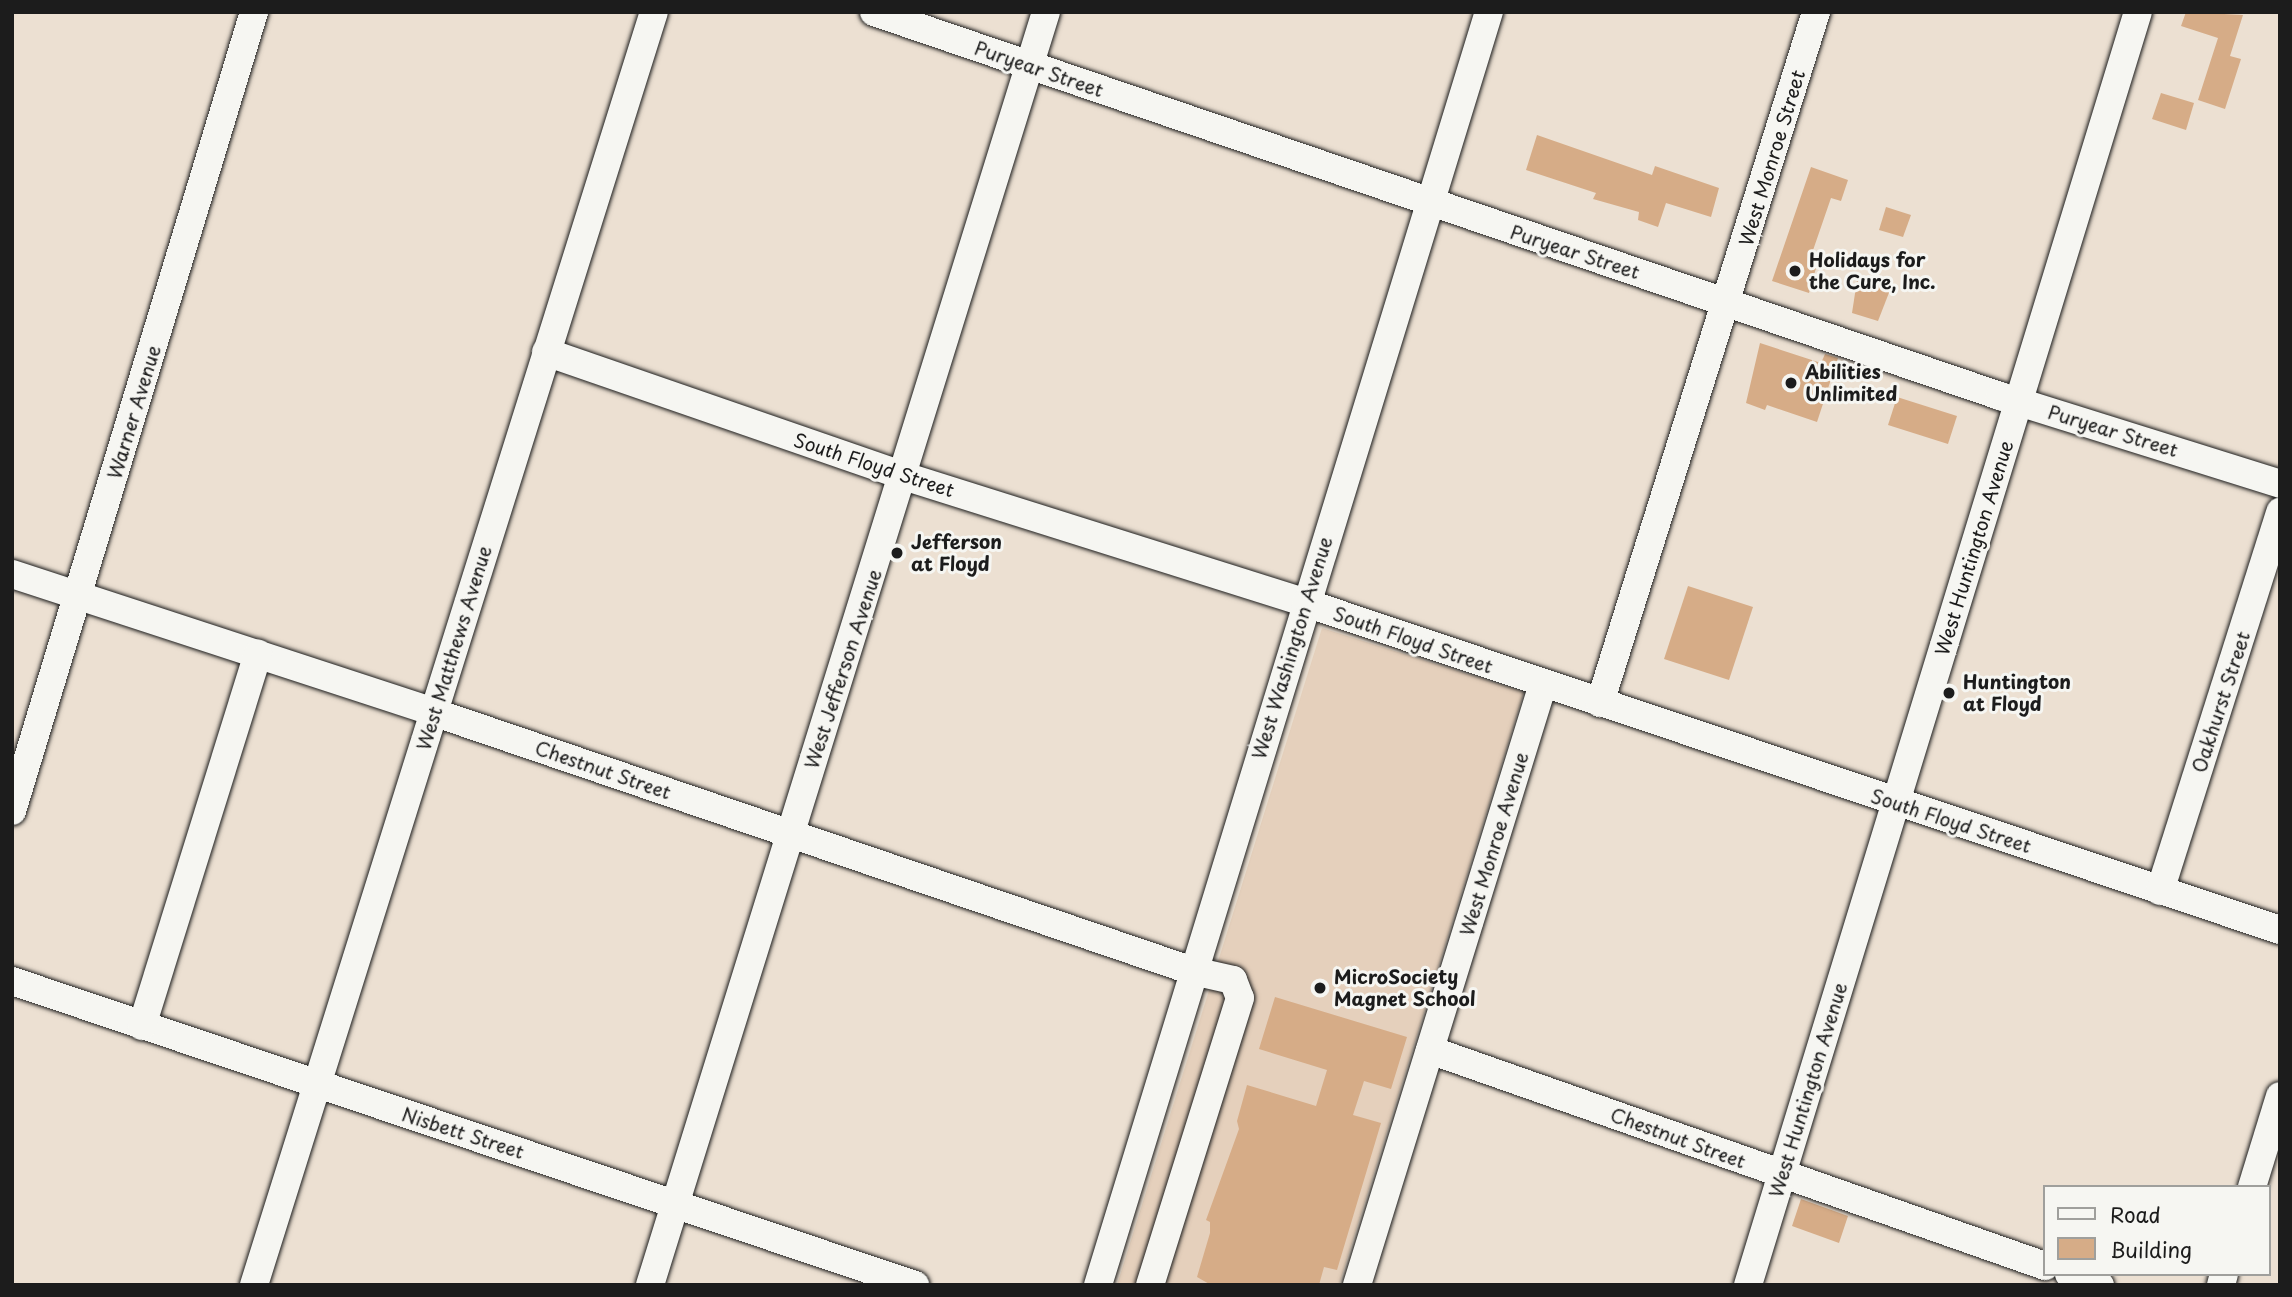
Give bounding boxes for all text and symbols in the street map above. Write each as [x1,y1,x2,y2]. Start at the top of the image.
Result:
street label: Puryear Street [971,36,1107,102]
street label: West Monroe Street [1734,67,1810,249]
street label: Puryear Street [1507,220,1643,284]
place label: Holidays for the Cure, Inc. [1809,249,1937,293]
marker: Holidays for the Cure, Inc. [1787,263,1803,279]
street label: Warner Avenue [103,342,165,482]
place label: Abilities Unlimited [1805,361,1897,405]
marker: Abilities Unlimited [1783,375,1799,391]
street label: Puryear Street [2045,400,2181,462]
street label: South Floyd Street [789,428,959,502]
street label: West Huntington Avenue [1930,437,2018,659]
place label: Jefferson at Floyd [911,531,1002,575]
street label: West Washington Avenue [1248,536,1336,760]
street label: West Matthews Avenue [412,544,496,752]
marker: Jefferson at Floyd [889,545,905,561]
street label: West Jefferson Avenue [800,567,886,771]
street label: South Floyd Street [1329,601,1497,679]
street label: Oakhurst Street [2187,628,2255,776]
place label: Huntington at Floyd [1963,671,2071,715]
marker: Huntington at Floyd [1941,685,1957,701]
street label: Chestnut Street [531,736,675,804]
street label: West Monroe Avenue [1455,749,1533,939]
street label: South Floyd Street [1866,784,2036,858]
place label: MicroSociety Magnet School [1334,966,1476,1010]
street label: West Huntington Avenue [1764,979,1852,1201]
marker: MicroSociety Magnet School [1312,980,1328,996]
street label: Nisbett Street [399,1102,527,1164]
street label: Chestnut Street [1607,1103,1749,1173]
legend [2044,1185,2271,1276]
text: Road [2110,1198,2161,1230]
text: Building [2110,1233,2192,1265]

